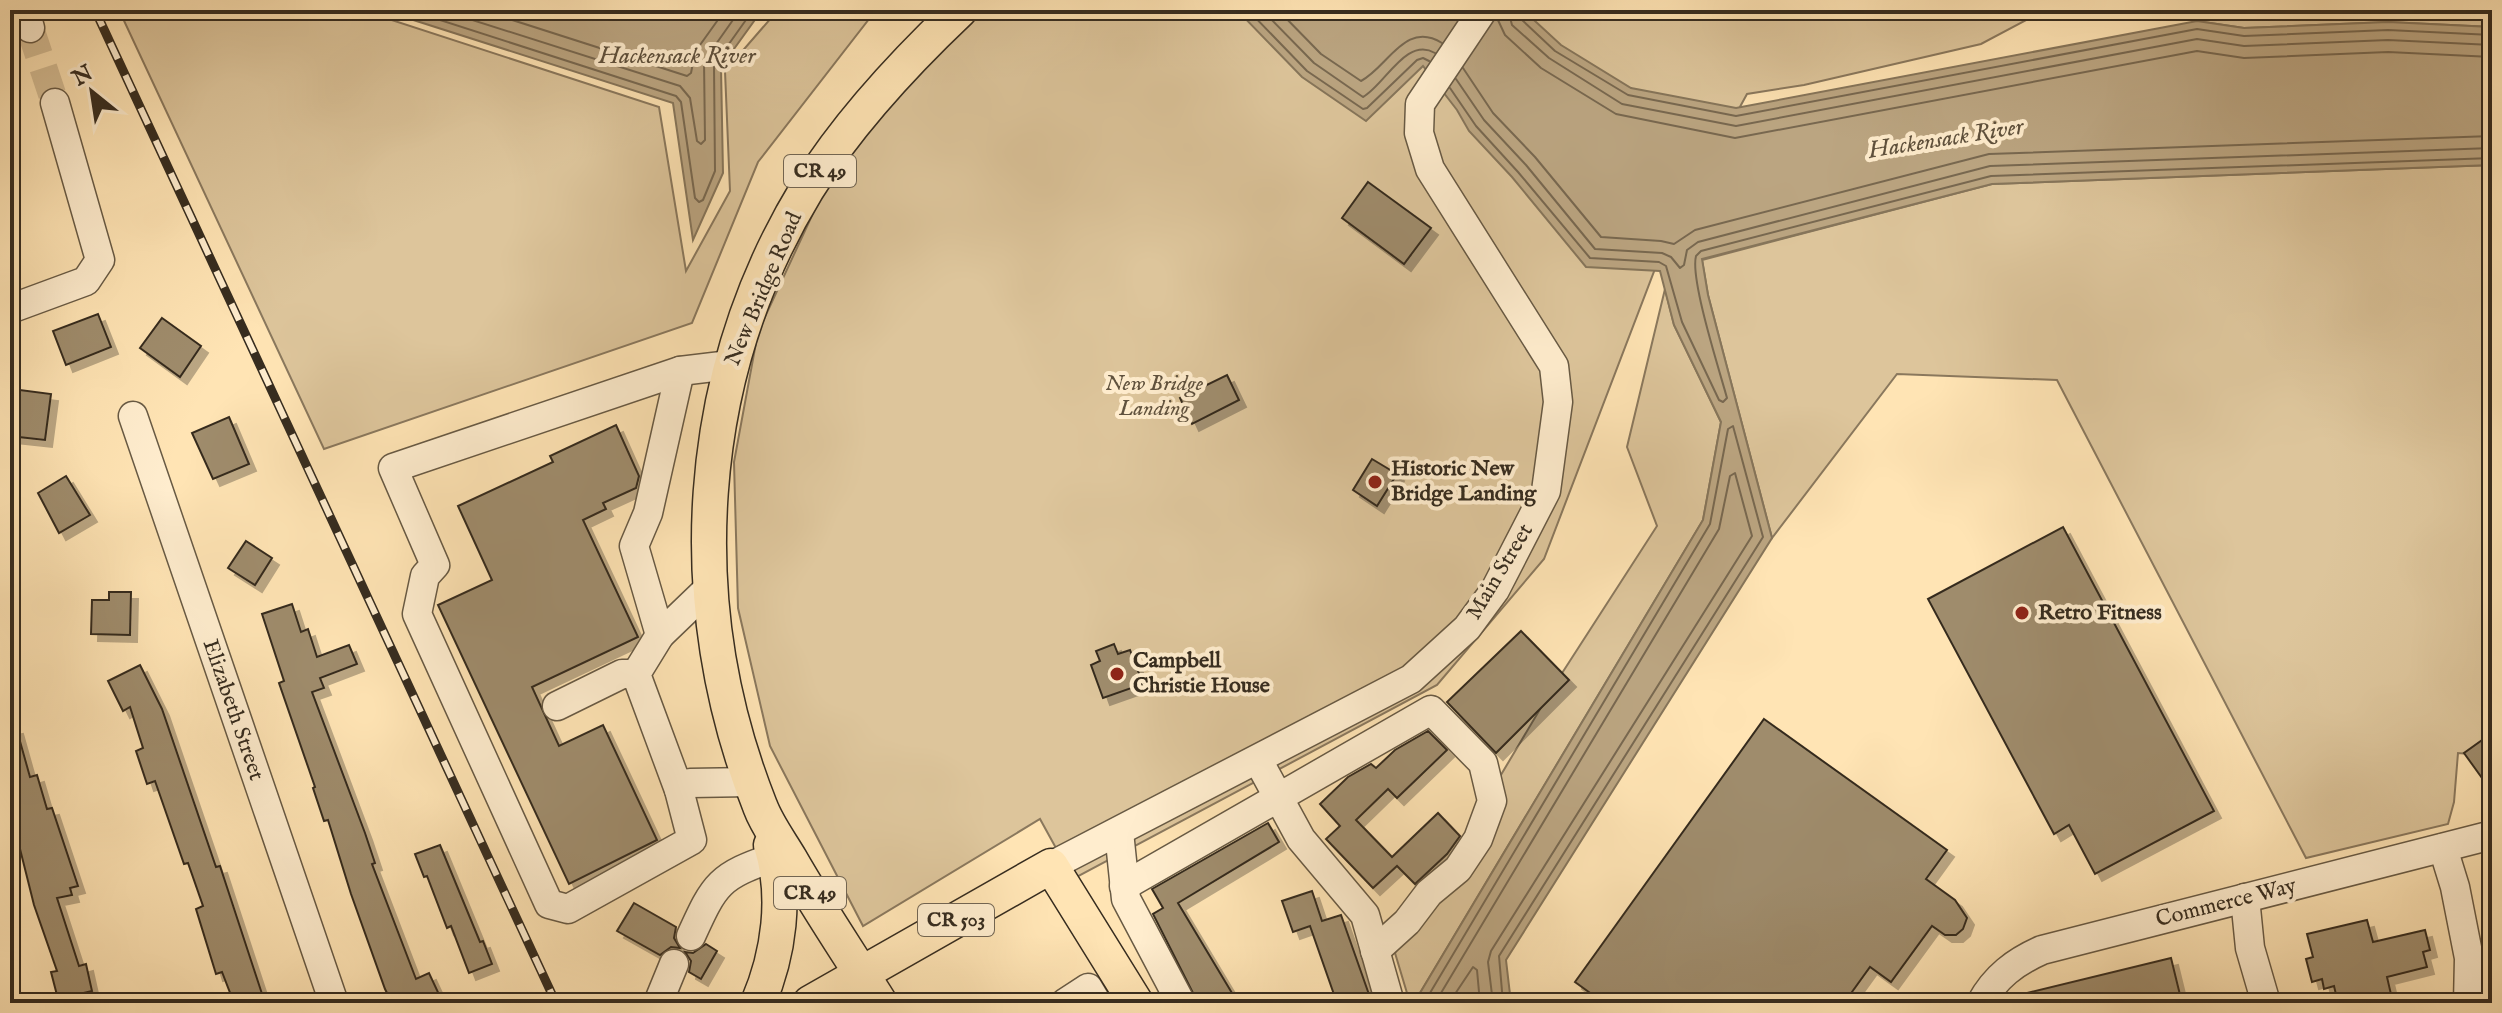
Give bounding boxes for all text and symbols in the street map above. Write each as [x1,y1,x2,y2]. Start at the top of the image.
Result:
water label: Hackensack River [598,41,757,72]
north arrow [52,52,132,132]
text: N [67,60,98,94]
water label: Hackensack River [1865,111,2028,167]
road number: CR 49 [784,155,856,187]
street label: New Bridge Road [719,208,809,370]
park label: New Bridge Landing [1105,370,1204,423]
place label: Historic New Bridge Landing [1391,455,1537,508]
marker: Historic New Bridge Landing [1366,473,1384,491]
street label: Main Street [1460,518,1540,625]
place label: Retro Fitness [2038,599,2162,627]
marker: Retro Fitness [2013,604,2031,622]
street label: Elizabeth Street [196,636,270,785]
place label: Campbell Christie House [1133,647,1270,700]
marker: Campbell Christie House [1108,665,1126,683]
street label: Commerce Way [2153,872,2299,934]
road number: CR 49 [774,877,846,909]
road number: CR 503 [918,904,994,936]

